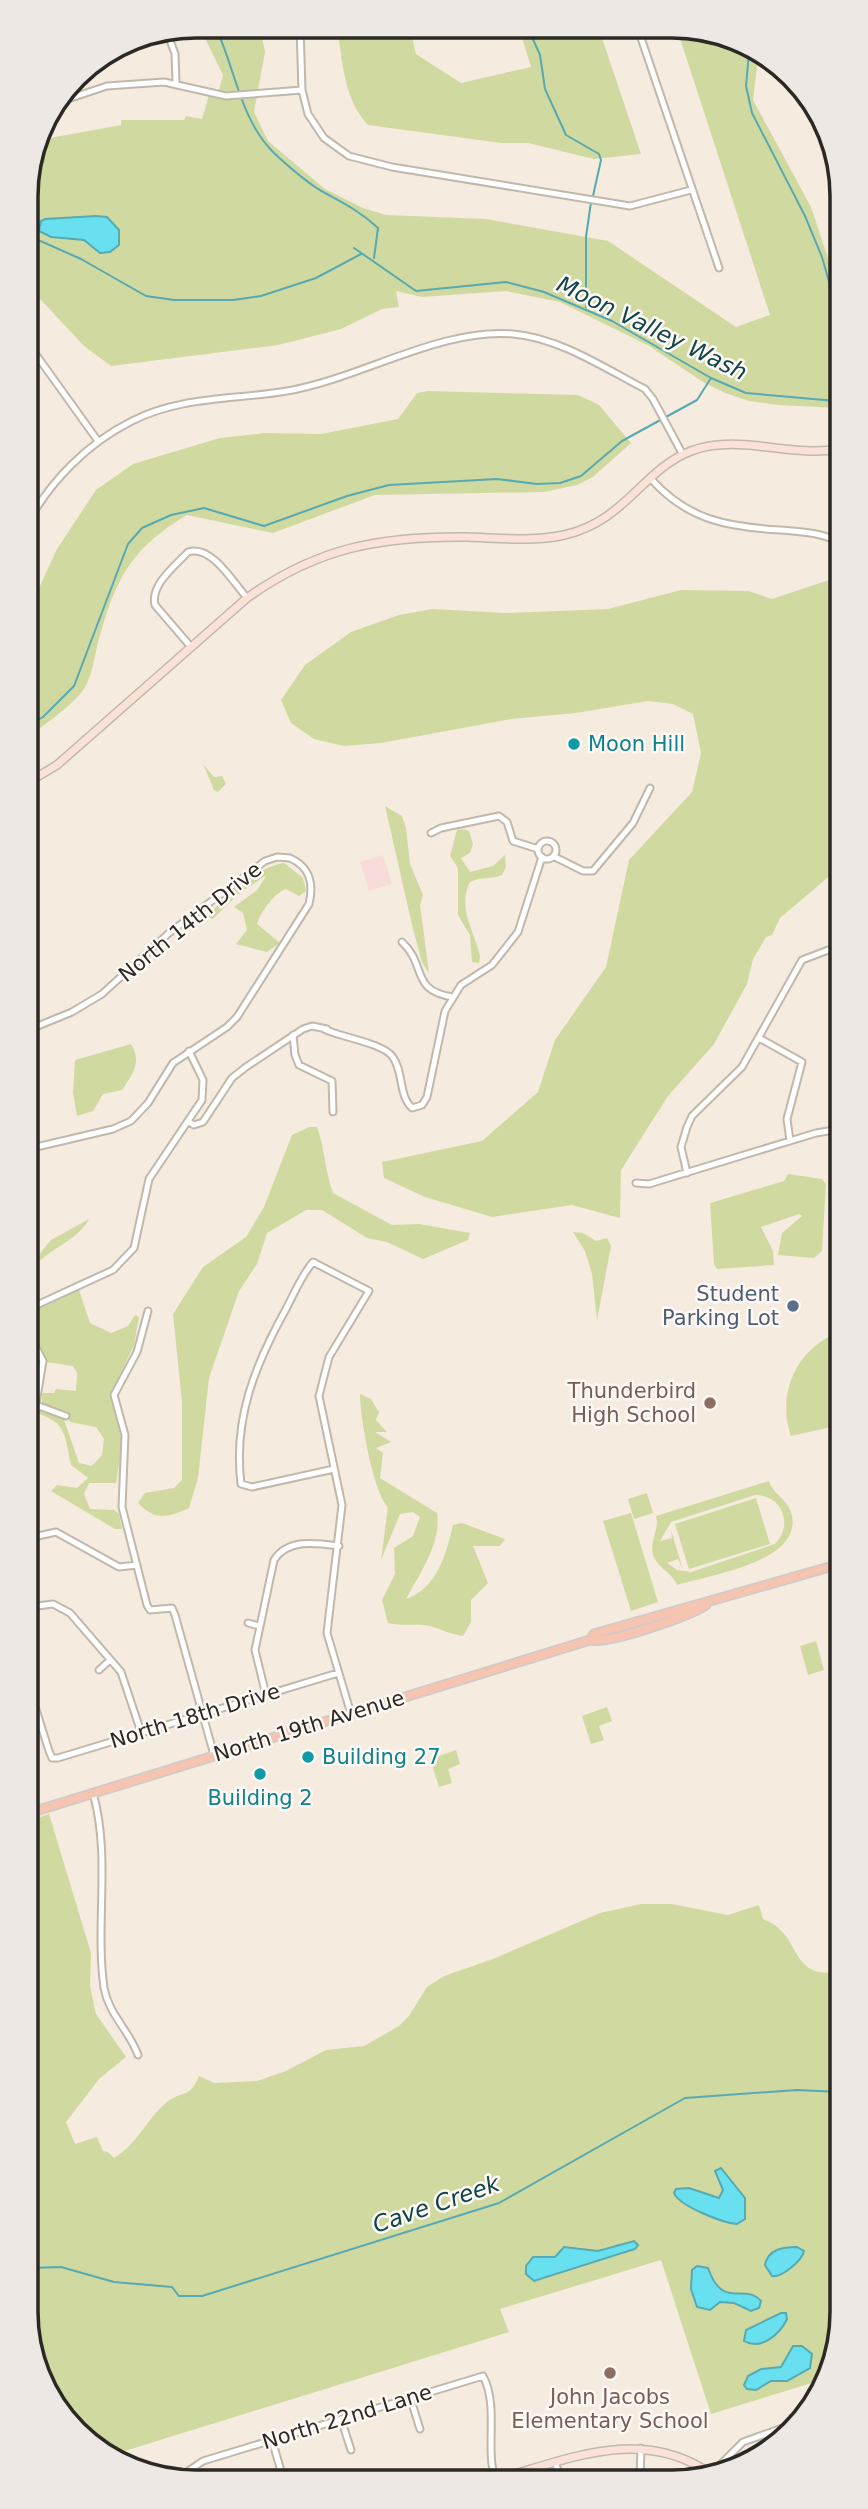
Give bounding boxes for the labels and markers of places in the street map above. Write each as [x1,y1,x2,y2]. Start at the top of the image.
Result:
place label: Moon Hill [588,732,685,756]
marker: Moon Hill [566,736,582,752]
place label: Student Parking Lot [662,1282,779,1330]
marker: Student Parking Lot [785,1298,801,1314]
place label: Thunderbird High School [567,1379,696,1427]
marker: Thunderbird High School [702,1395,718,1411]
place label: Building 27 [322,1745,441,1769]
marker: Building 27 [300,1749,316,1765]
marker: Building 2 [252,1766,268,1782]
place label: Building 2 [207,1786,313,1810]
marker: John Jacobs Elementary School [602,2365,618,2381]
place label: John Jacobs Elementary School [511,2385,709,2433]

